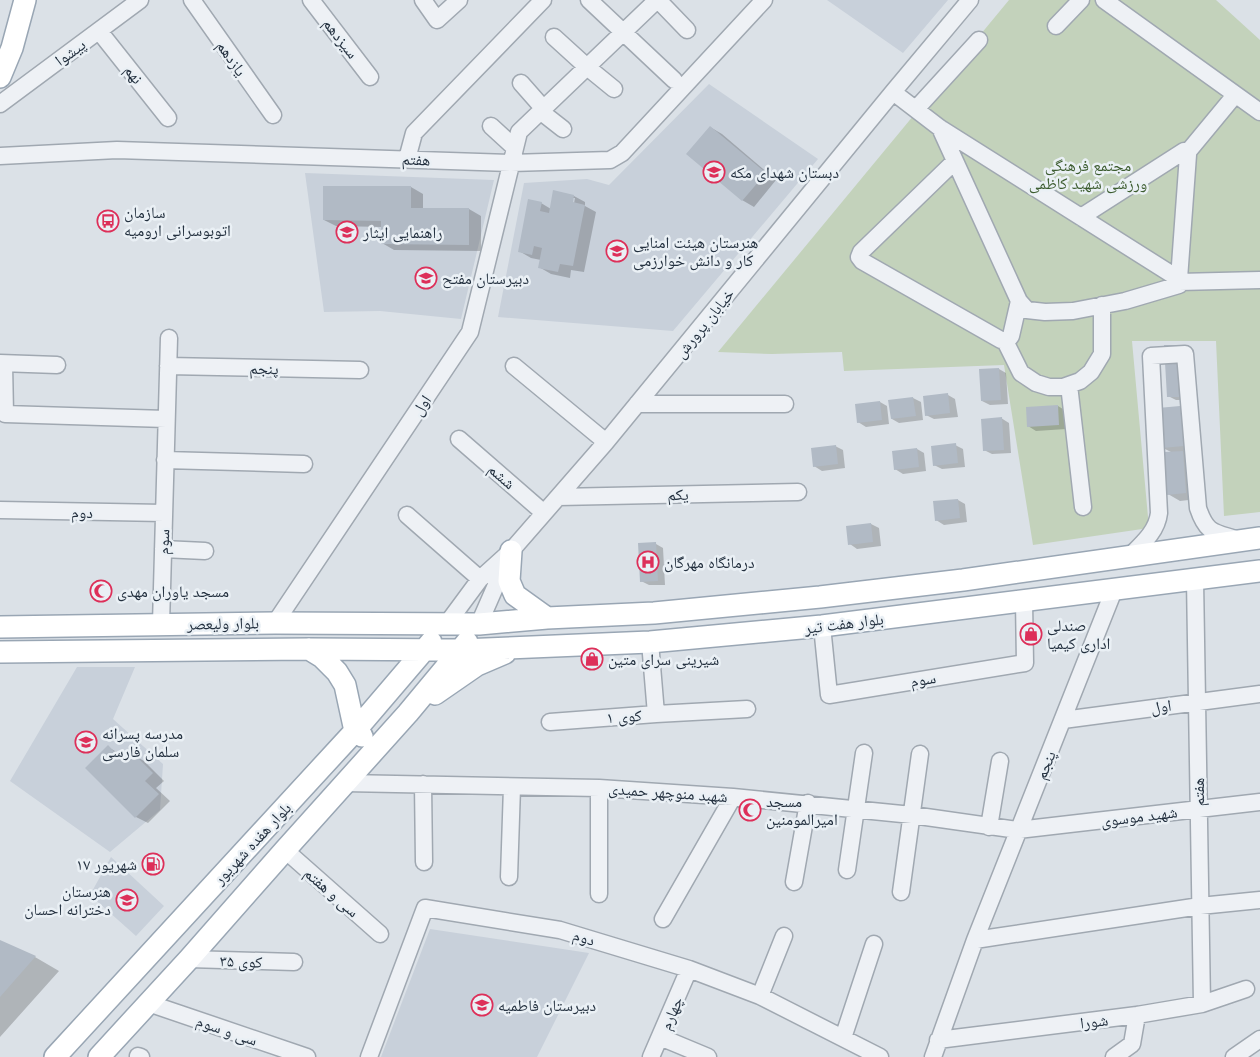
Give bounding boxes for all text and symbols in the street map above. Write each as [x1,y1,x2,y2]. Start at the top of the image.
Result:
street label: سیزدهم [318,14,363,63]
street label: پیشوا [51,34,90,70]
street label: یازدهم [212,36,251,80]
street label: نهم [119,60,148,88]
street label: هفتم [401,149,431,170]
park label: مجتمع فرهنگی ورزشی شهید کاظمی [1029,155,1147,194]
school or university icon: دبستان شهدای مکه [702,160,726,184]
place label: دبستان شهدای مکه [730,162,839,183]
place label: سازمان اتوبوسرانی ارومیه [124,202,231,241]
bus stop icon: سازمان اتوبوسرانی ارومیه [96,209,120,233]
school or university icon: راهنمایی ایثار [335,220,359,244]
place label: راهنمایی ایثار [362,222,442,243]
place label: هنرستان هیئت امنایی کار و دانش خوارزمی [633,232,758,271]
school or university icon: هنرستان هیئت امنایی کار و دانش خوارزمی [605,239,629,263]
school or university icon: دبیرستان مفتح [414,266,438,290]
place label: دبیرستان مفتح [442,268,529,289]
street label: خیابان پرورش [670,284,739,363]
street label: پنجم [249,358,279,379]
street label: اول [407,391,436,420]
street label: ششم [484,459,520,494]
street label: یکم [667,484,689,505]
street label: دوم [71,502,93,523]
street label: سوم [153,529,174,555]
hospital icon: درمانگاه مهرگان [636,550,660,574]
place label: درمانگاه مهرگان [664,552,755,573]
mosque icon: مسجد یاوران مهدی [89,579,113,603]
place label: مسجد یاوران مهدی [117,581,229,602]
street label: بلوار هفت تیر [802,608,885,638]
street label: بلوار ولیعصر [186,612,259,634]
place label: صندلی اداری کیمیا [1047,615,1110,654]
shop icon: صندلی اداری کیمیا [1019,622,1043,646]
shop icon: شیرینی سرای متین [580,647,604,671]
place label: شیرینی سرای متین [608,649,719,670]
street label: سوم [909,667,937,692]
street label: اول [1149,695,1173,718]
street label: کوی ۱ [606,705,643,728]
place label: مدرسه پسرانه سلمان فارسی [102,723,183,762]
school or university icon: مدرسه پسرانه سلمان فارسی [74,730,98,754]
street label: پنجم [1030,747,1061,783]
street label: شهبد منوچهر حمیدی [608,778,728,807]
street label: هفتم [1188,778,1209,806]
place label: مسجد امیرالمومنین [766,791,838,830]
street label: بلوار هفده شهریور [208,798,295,889]
mosque icon: مسجد امیرالمومنین [738,798,762,822]
street label: شهید موسوی [1100,801,1179,832]
fuel station icon: ۱۷ شهریور [141,852,165,876]
place label: ۱۷ شهریور [76,854,137,874]
street label: سی و هفتم [300,863,364,922]
place label: هنرستان دخترانه احسان [24,881,111,920]
school or university icon: هنرستان دخترانه احسان [115,888,139,912]
street label: دوم [570,924,597,951]
street label: کوی ۳۵ [219,950,263,973]
school or university icon: دبیرستان فاطمیه [470,993,494,1017]
street label: چهارم [655,993,688,1033]
place label: دبیرستان فاطمیه [498,995,596,1016]
street label: شورا [1079,1009,1109,1033]
street label: سی و سوم [193,1010,260,1051]

